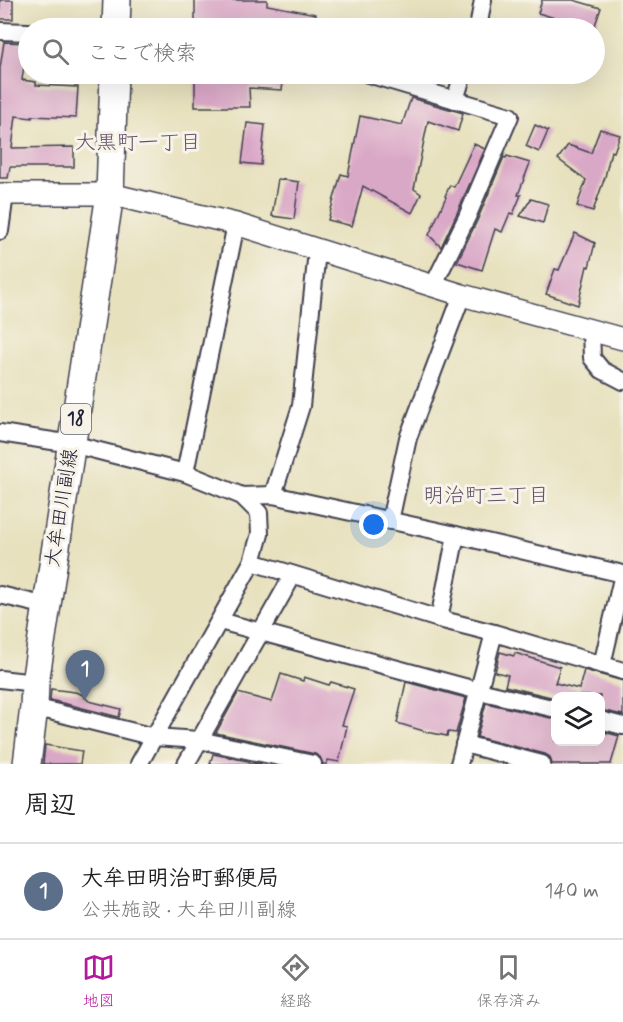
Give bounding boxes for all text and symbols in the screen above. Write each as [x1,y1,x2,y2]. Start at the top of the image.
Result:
search box [18,18,605,84]
icon: search [39,35,72,68]
text: ここで検索 [87,40,197,68]
district label: 大黒町一丁目 [75,129,201,157]
road number: 18 [61,404,91,434]
street label: 大牟田川副線 [39,447,85,569]
district label: 明治町三丁目 [423,482,549,510]
your location [359,510,388,539]
pin: 1 [66,650,104,700]
map controls [551,692,605,746]
button: layers [551,692,605,746]
text: 周辺 [24,789,76,823]
text: 大牟田明治町郵便局 [81,865,279,893]
text: 1 [39,878,48,905]
text: 140 m [545,878,599,905]
text: 公共施設 · 大牟田川副線 [81,897,296,924]
tab: 地図 [82,951,115,1012]
tab: 経路 [279,951,312,1012]
tab: 保存済み [477,951,541,1012]

